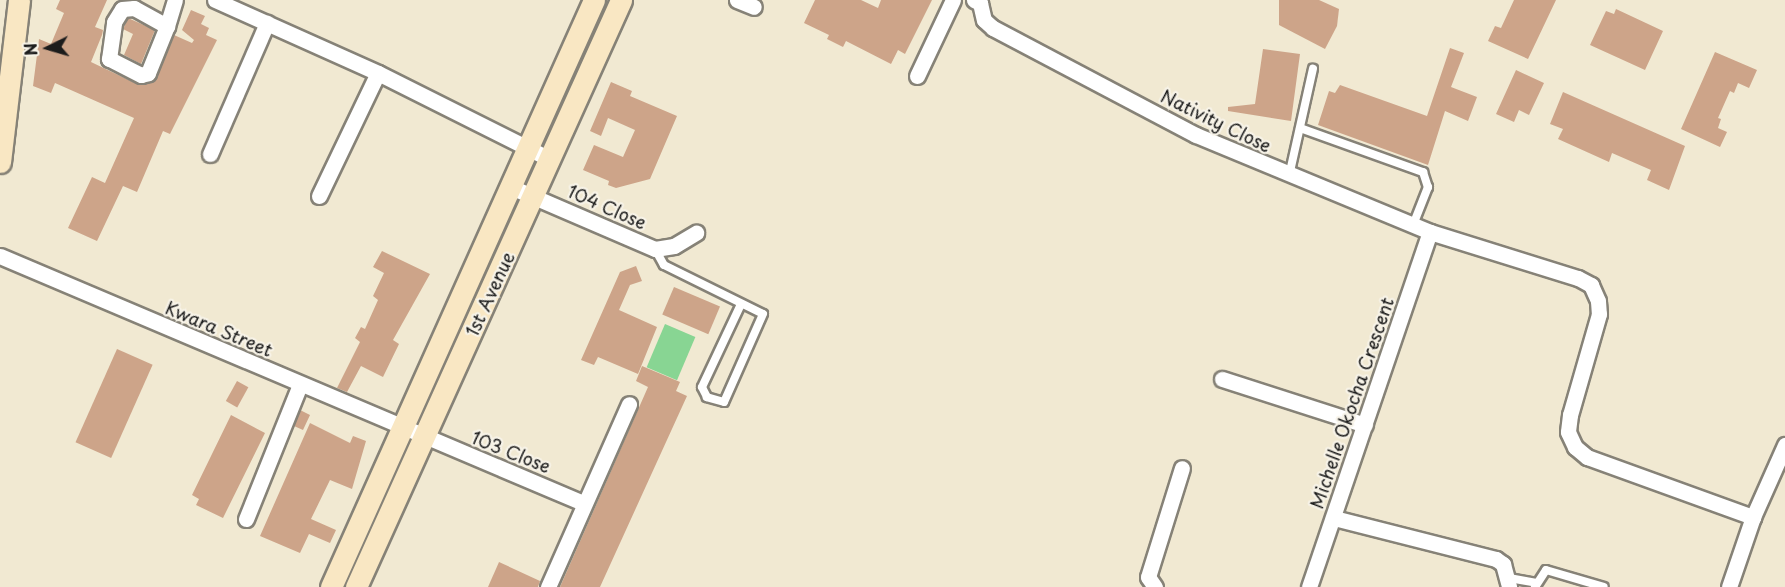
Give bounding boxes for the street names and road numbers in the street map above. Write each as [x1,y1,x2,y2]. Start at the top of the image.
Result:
street label: Nativity Close [1157,85,1275,157]
street label: 104 Close [564,180,650,234]
street label: 1st Avenue [461,248,519,340]
street label: Michelle Okocha Crescent [1305,294,1399,512]
street label: Kwara Street [162,297,276,361]
street label: 103 Close [467,426,555,478]

